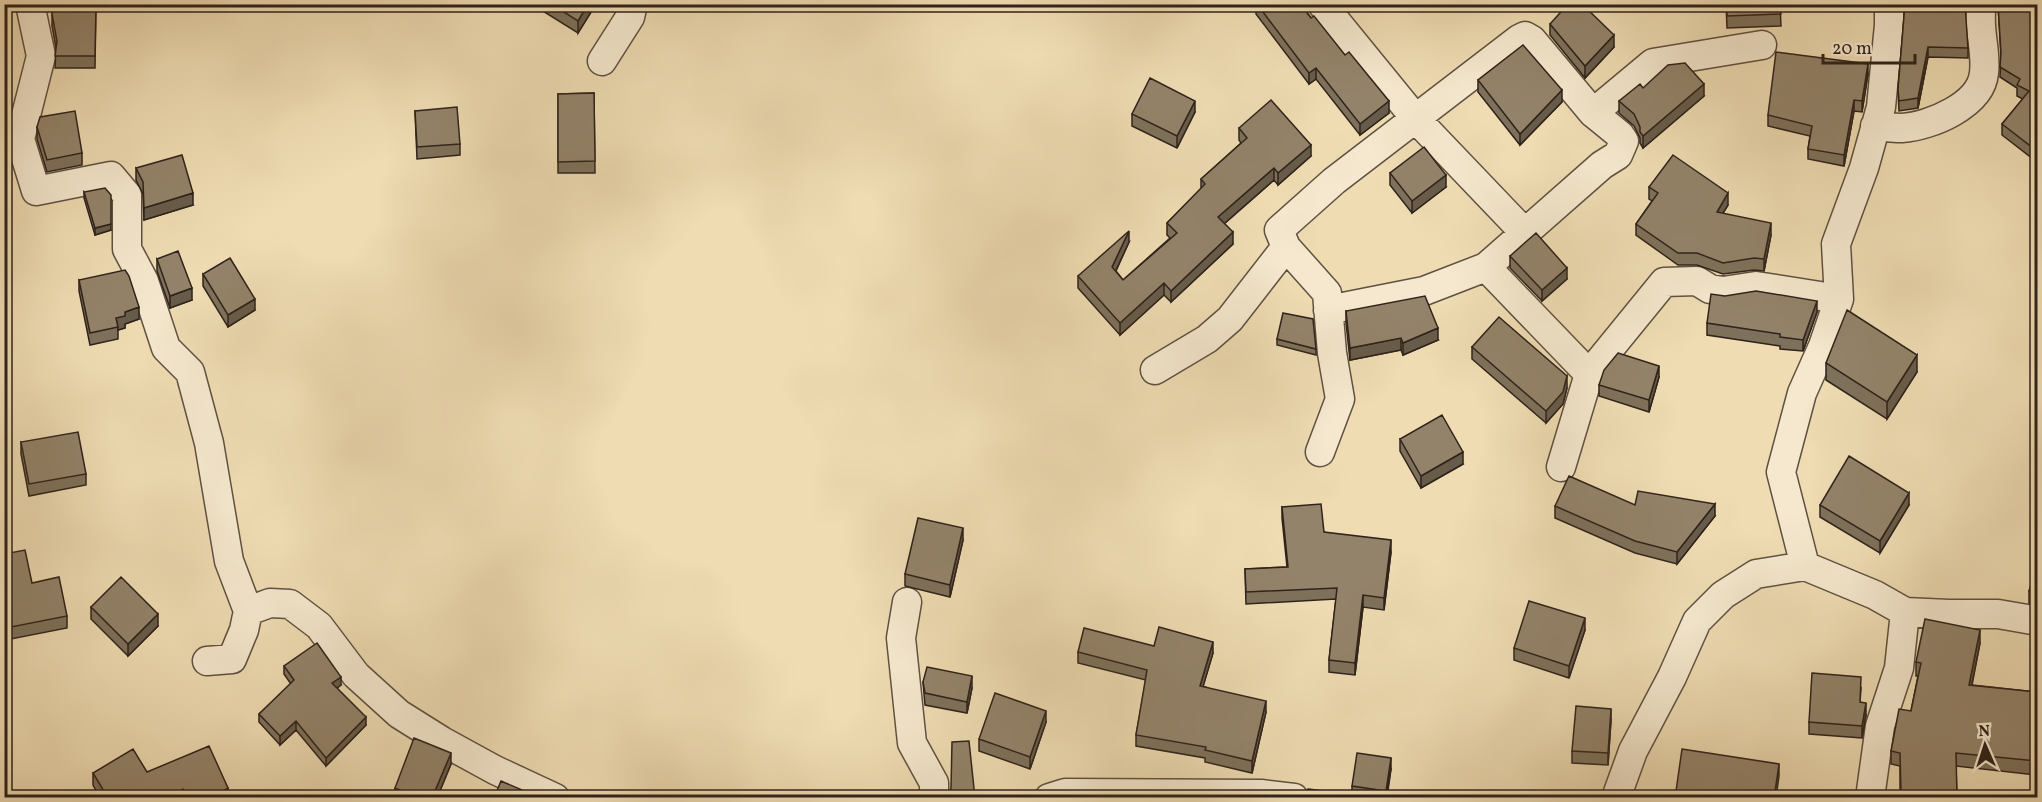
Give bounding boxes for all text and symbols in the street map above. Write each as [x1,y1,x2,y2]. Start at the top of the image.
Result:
scale bar [1823,27,1914,65]
text: 20 m [1832,37,1872,62]
north arrow [1955,715,2015,775]
text: N [1978,721,1991,743]

